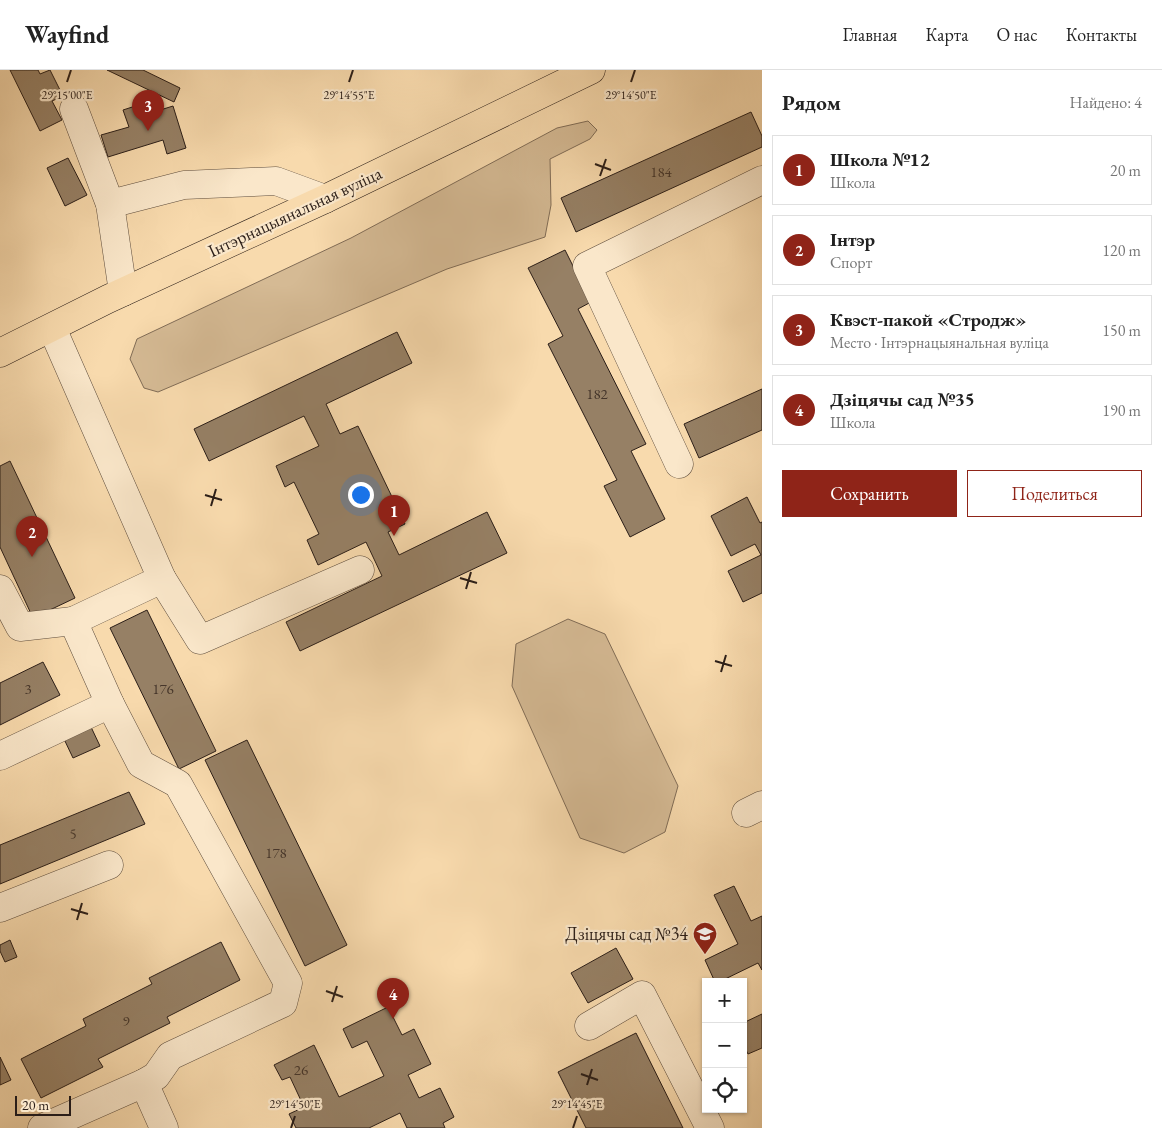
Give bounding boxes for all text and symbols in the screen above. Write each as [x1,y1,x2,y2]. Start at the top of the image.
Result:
text: Wayfind [25,19,109,50]
text: Главная [843,23,897,46]
text: Карта [925,23,968,46]
text: О нас [996,23,1038,46]
text: Контакты [1066,23,1137,46]
text: 29°15'00"E [41,87,93,103]
text: 29°14'55"E [323,87,375,103]
text: 29°14'50"E [605,87,657,103]
text: Рядом [782,89,841,116]
pin: 3 [132,90,164,131]
text: Найдено: 4 [1070,92,1142,113]
text: Школа №12 [830,147,930,172]
text: 1 [795,160,803,181]
text: 20 m [1110,160,1141,181]
street label: Інтэрнацыянальная вуліца [204,161,386,262]
house number: 184 [650,162,673,181]
text: Школа [830,172,875,193]
text: Інтэр [830,227,875,252]
text: 2 [795,240,803,261]
text: 120 m [1102,240,1141,261]
text: Спорт [830,252,872,273]
text: Квэст-пакой «Стродж» [830,307,1026,332]
text: 3 [795,320,803,341]
text: 150 m [1102,320,1141,341]
text: Место · Інтэрнацыянальная вуліца [830,332,1049,353]
house number: 182 [586,384,609,403]
text: Дзіцячы сад №35 [830,387,975,412]
text: 4 [795,400,803,421]
text: 190 m [1102,400,1141,421]
text: Школа [830,412,875,433]
button: Сохранить [782,470,957,517]
button: Поделиться [967,470,1142,517]
your location [348,482,374,508]
pin: 1 [378,495,410,536]
pin: 2 [16,516,48,557]
house number: 3 [24,679,32,698]
house number: 176 [152,679,174,698]
house number: 5 [69,824,77,843]
house number: 178 [265,843,287,862]
school or university icon: Дзіцячы сад №34 [692,921,718,955]
place label: Дзіцячы сад №34 [565,922,688,945]
pin: 4 [377,978,409,1019]
map controls [702,978,747,1113]
button: + [702,978,747,1023]
house number: 9 [122,1011,130,1030]
button: − [702,1023,747,1068]
house number: 26 [294,1060,308,1079]
button: locate [702,1068,747,1113]
scale bar [15,1093,71,1116]
text: 20 m [22,1096,49,1114]
text: 29°14'50"E [269,1096,321,1112]
text: 29°14'45"E [551,1096,603,1112]

